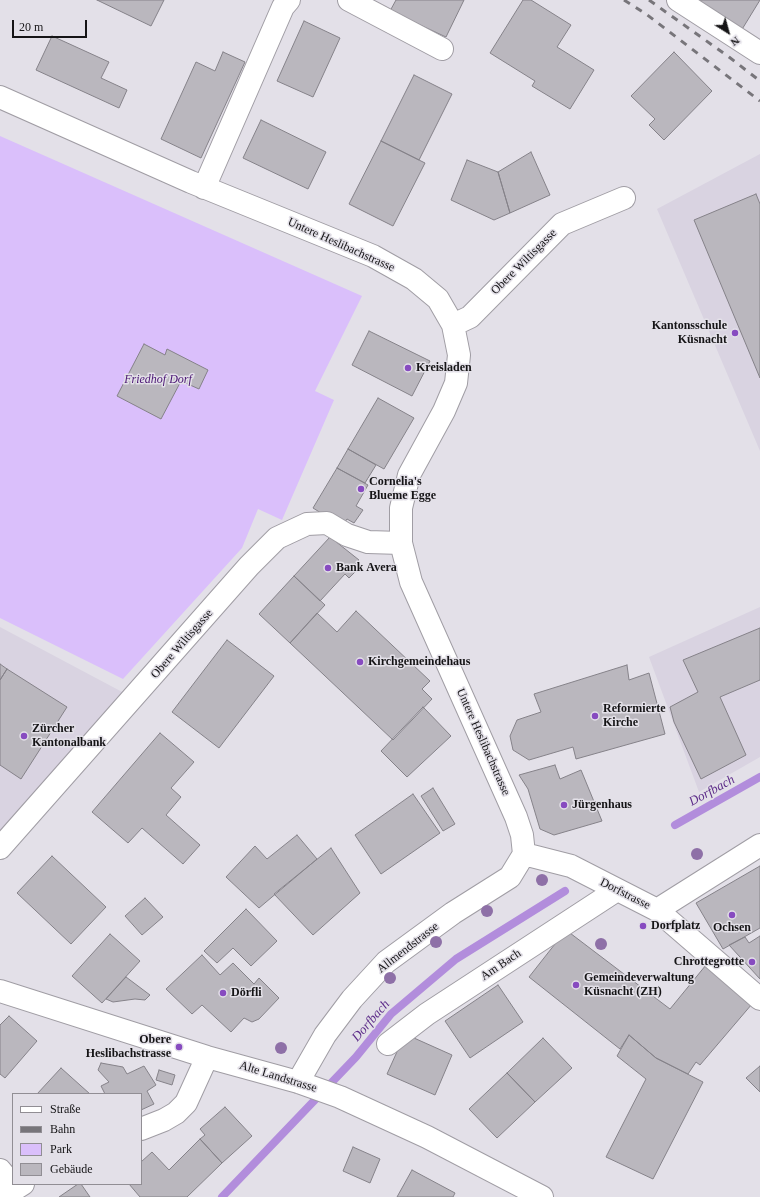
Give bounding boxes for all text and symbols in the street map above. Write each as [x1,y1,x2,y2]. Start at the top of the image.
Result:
scale bar [14,12,89,38]
north arrow [708,12,748,52]
text: 20 m [19,20,43,34]
text: N [728,34,742,49]
street label: Untere Heslibachstrasse [285,215,397,275]
street label: Obere Wiltisgasse [488,226,560,298]
place label: Kantonsschule Küsnacht [652,319,727,347]
marker: Kantonsschule Küsnacht [730,328,740,338]
place label: Kreisladen [416,361,472,375]
marker: Kreisladen [403,363,413,373]
park label: Friedhof Dorf [124,373,192,387]
place label: Cornelia's Blueme Egge [369,475,436,503]
marker: Cornelia's Blueme Egge [356,484,366,494]
place label: Bank Avera [336,561,397,575]
marker: Bank Avera [323,563,333,573]
street label: Obere Wiltisgasse [148,606,216,682]
place label: Kirchgemeindehaus [368,655,470,669]
marker: Kirchgemeindehaus [355,657,365,667]
street label: Untere Heslibachstrasse [453,686,513,798]
place label: Reformierte Kirche [603,702,666,730]
marker: Reformierte Kirche [590,711,600,721]
place label: Zürcher Kantonalbank [32,722,106,750]
marker: Zürcher Kantonalbank [19,731,29,741]
water label: Dorfbach [686,772,738,810]
place label: Jürgenhaus [572,798,632,812]
marker: Jürgenhaus [559,800,569,810]
street label: Dorfstrasse [597,875,653,913]
marker: Ochsen [727,910,737,920]
place label: Dorfplatz [651,919,700,933]
street label: Allmendstrasse [374,920,442,976]
marker: Dorfplatz [638,921,648,931]
place label: Ochsen [713,921,751,935]
street label: Am Bach [478,946,524,984]
place label: Chrottegrotte [674,955,744,969]
marker: Chrottegrotte [747,957,757,967]
place label: Gemeindeverwaltung Küsnacht (ZH) [584,971,694,999]
marker: Gemeindeverwaltung Küsnacht (ZH) [571,980,581,990]
place label: Dörfli [231,986,262,1000]
marker: Dörfli [218,988,228,998]
water label: Dorfbach [349,997,393,1045]
place label: Obere Heslibachstrasse [86,1033,171,1061]
marker: Obere Heslibachstrasse [174,1042,184,1052]
street label: Alte Landstrasse [237,1058,319,1096]
legend [12,1093,142,1185]
text: Straße [50,1102,81,1116]
text: Bahn [50,1122,75,1136]
text: Park [50,1142,72,1156]
text: Gebäude [50,1162,93,1176]

